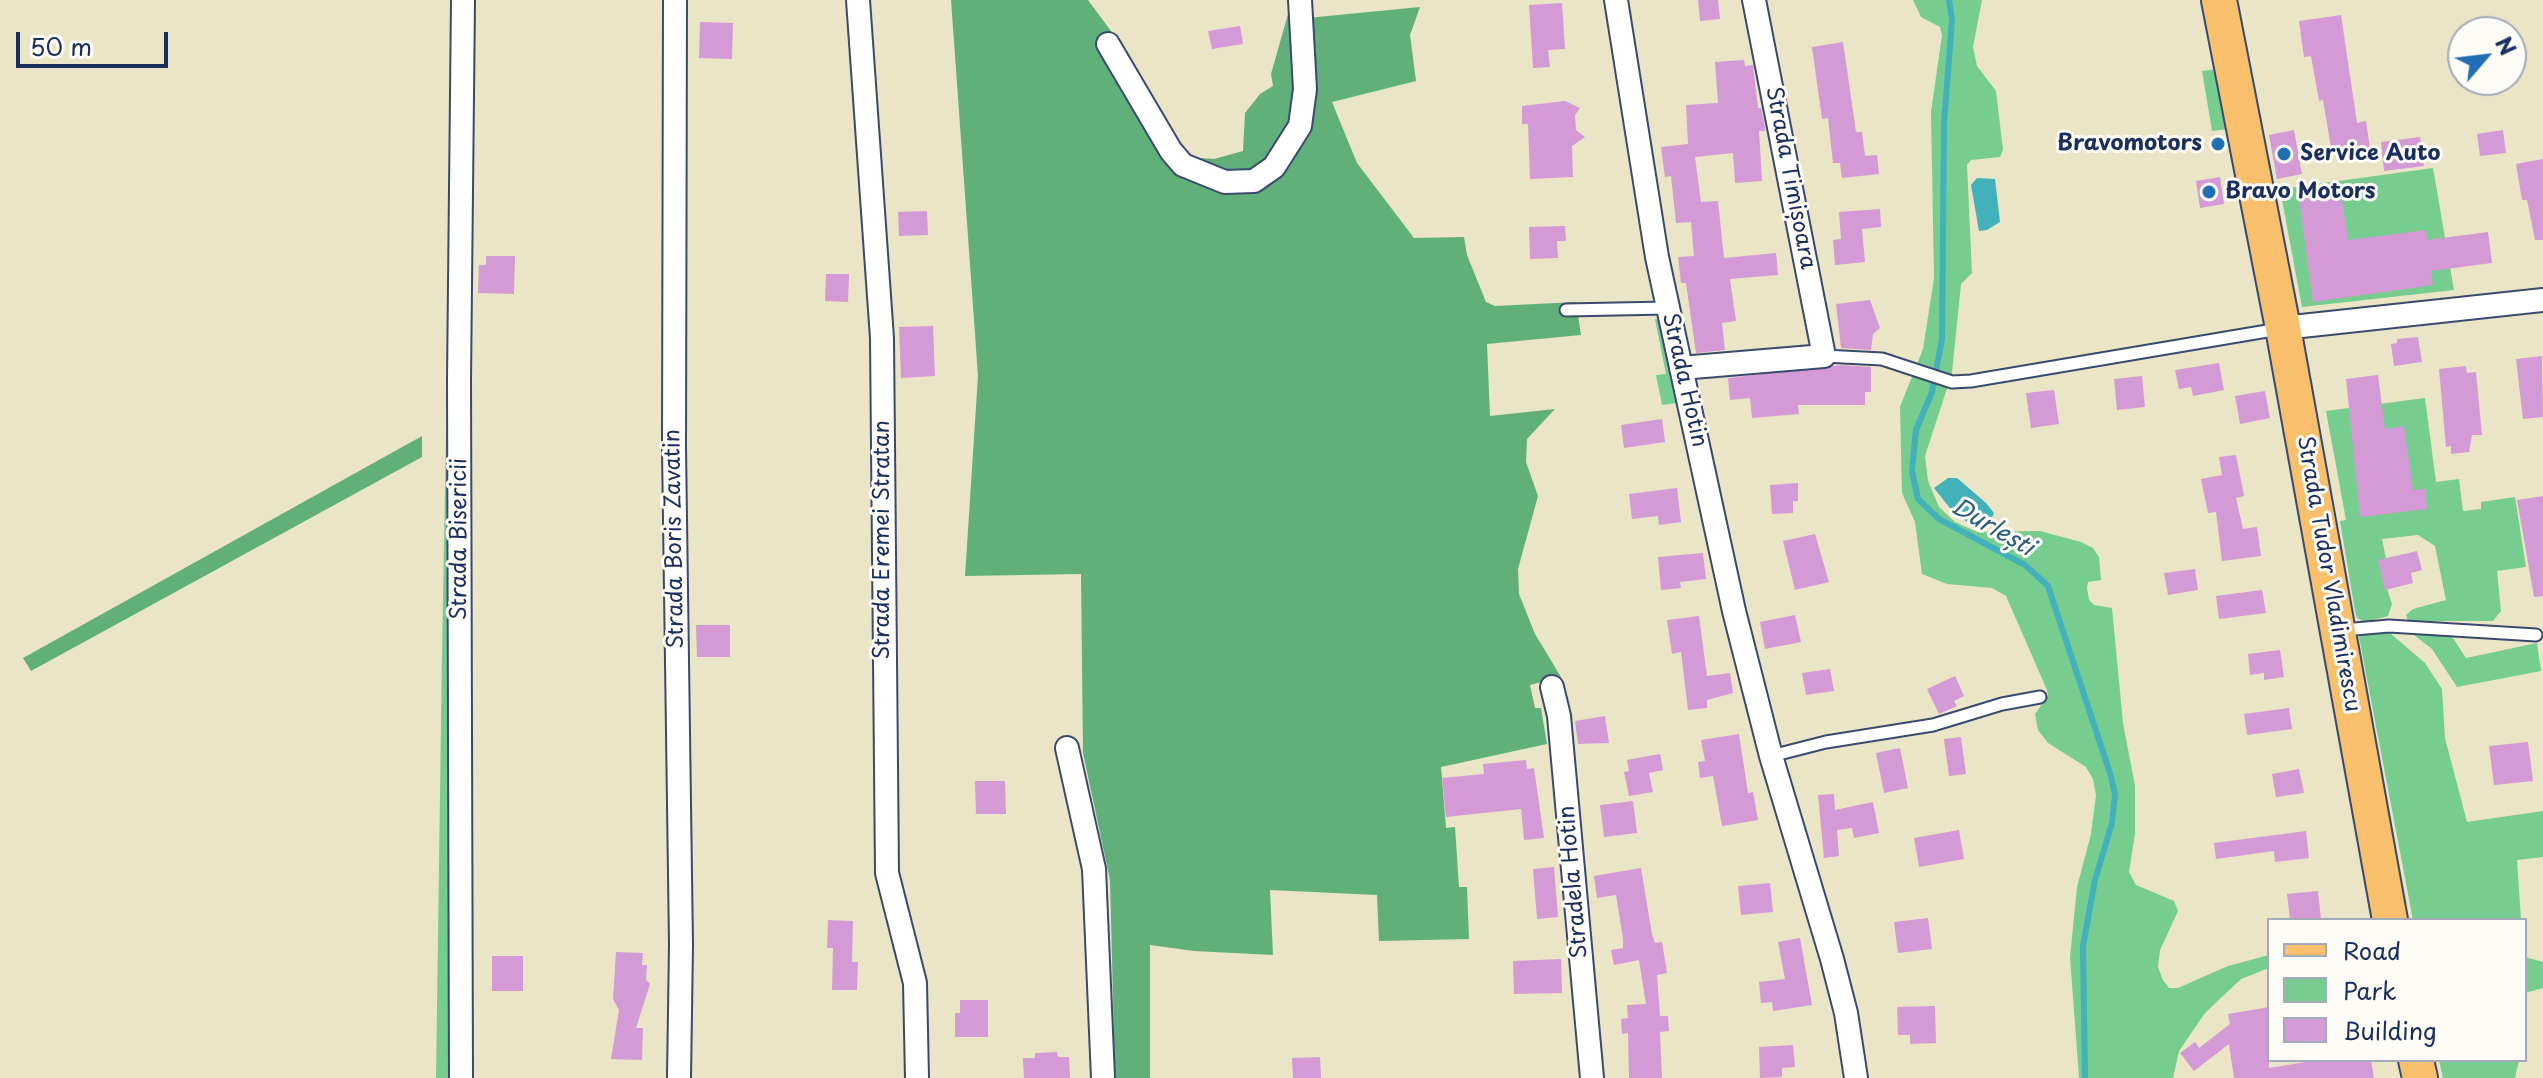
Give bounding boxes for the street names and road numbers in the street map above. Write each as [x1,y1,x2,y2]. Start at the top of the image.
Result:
street label: Strada Timișoara [1759,84,1821,272]
street label: Strada Hotin [1656,310,1712,450]
street label: Strada Eremei Stratan [870,420,896,660]
street label: Strada Boris Zavatin [660,429,690,649]
street label: Strada Tudor Vladimirescu [2291,434,2365,714]
street label: Strada Bisericii [447,458,473,620]
street label: Stradela Hotin [1554,804,1594,960]

